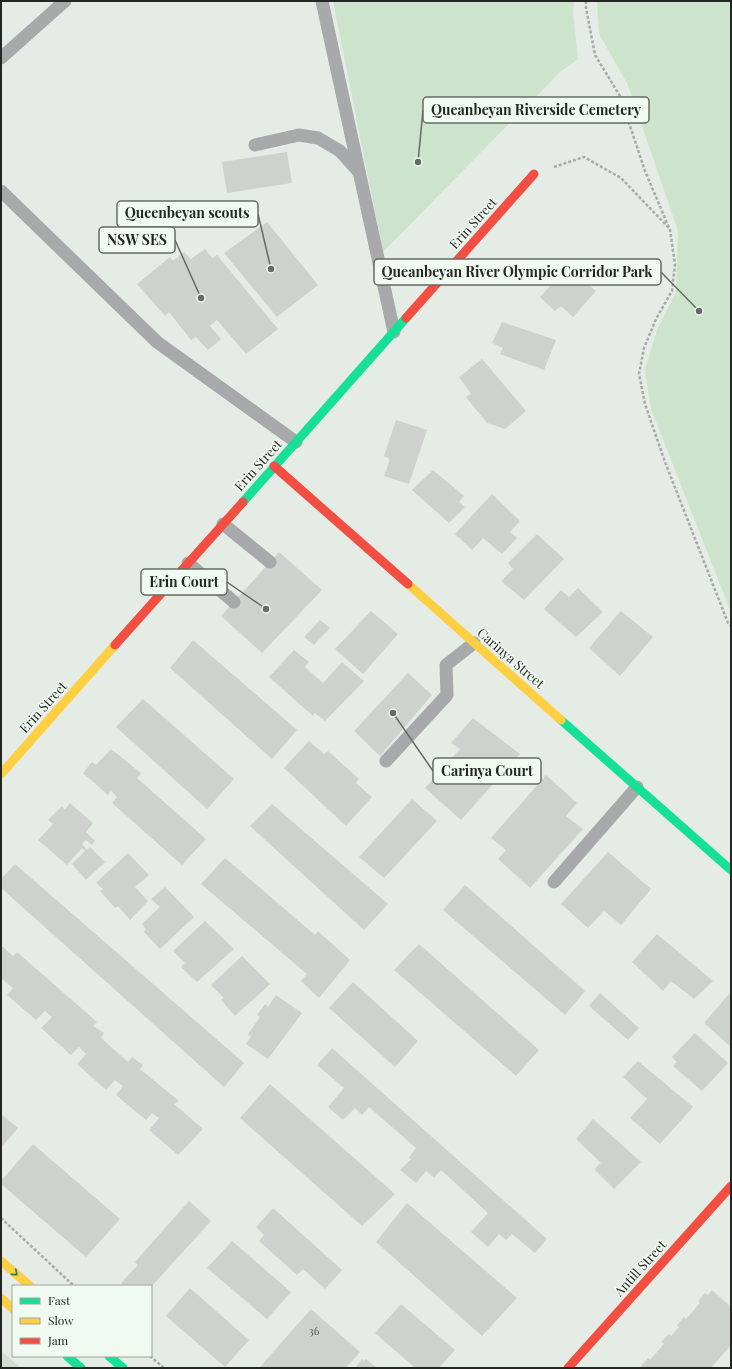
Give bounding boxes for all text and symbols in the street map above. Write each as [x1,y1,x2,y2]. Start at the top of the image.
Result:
callout: Queanbeyan Riverside Cemetery [423,97,649,123]
text: Queanbeyan Riverside Cemetery [431,100,642,119]
street label: Erin Street [445,193,500,252]
callout: Queenbeyan scouts [117,201,258,227]
text: Queenbeyan scouts [125,203,249,222]
callout: NSW SES [99,227,175,253]
text: NSW SES [107,230,167,249]
callout: Queanbeyan River Olympic Corridor Park [374,259,661,285]
text: Queanbeyan River Olympic Corridor Park [382,262,653,281]
street label: Erin Street [230,435,285,494]
callout: Erin Court [141,569,227,595]
text: Erin Court [149,572,219,591]
street label: Carinya Street [474,624,549,692]
street label: Erin Street [15,677,70,736]
callout: Carinya Court [433,758,541,784]
text: Carinya Court [441,761,533,780]
street label: Antill Street [609,1236,670,1300]
one-way arrow [11,1269,18,1276]
legend [12,1285,152,1357]
text: Fast [48,1292,71,1308]
text: Slow [48,1312,74,1328]
house number: 36 [309,1323,320,1338]
text: Jam [47,1332,69,1348]

